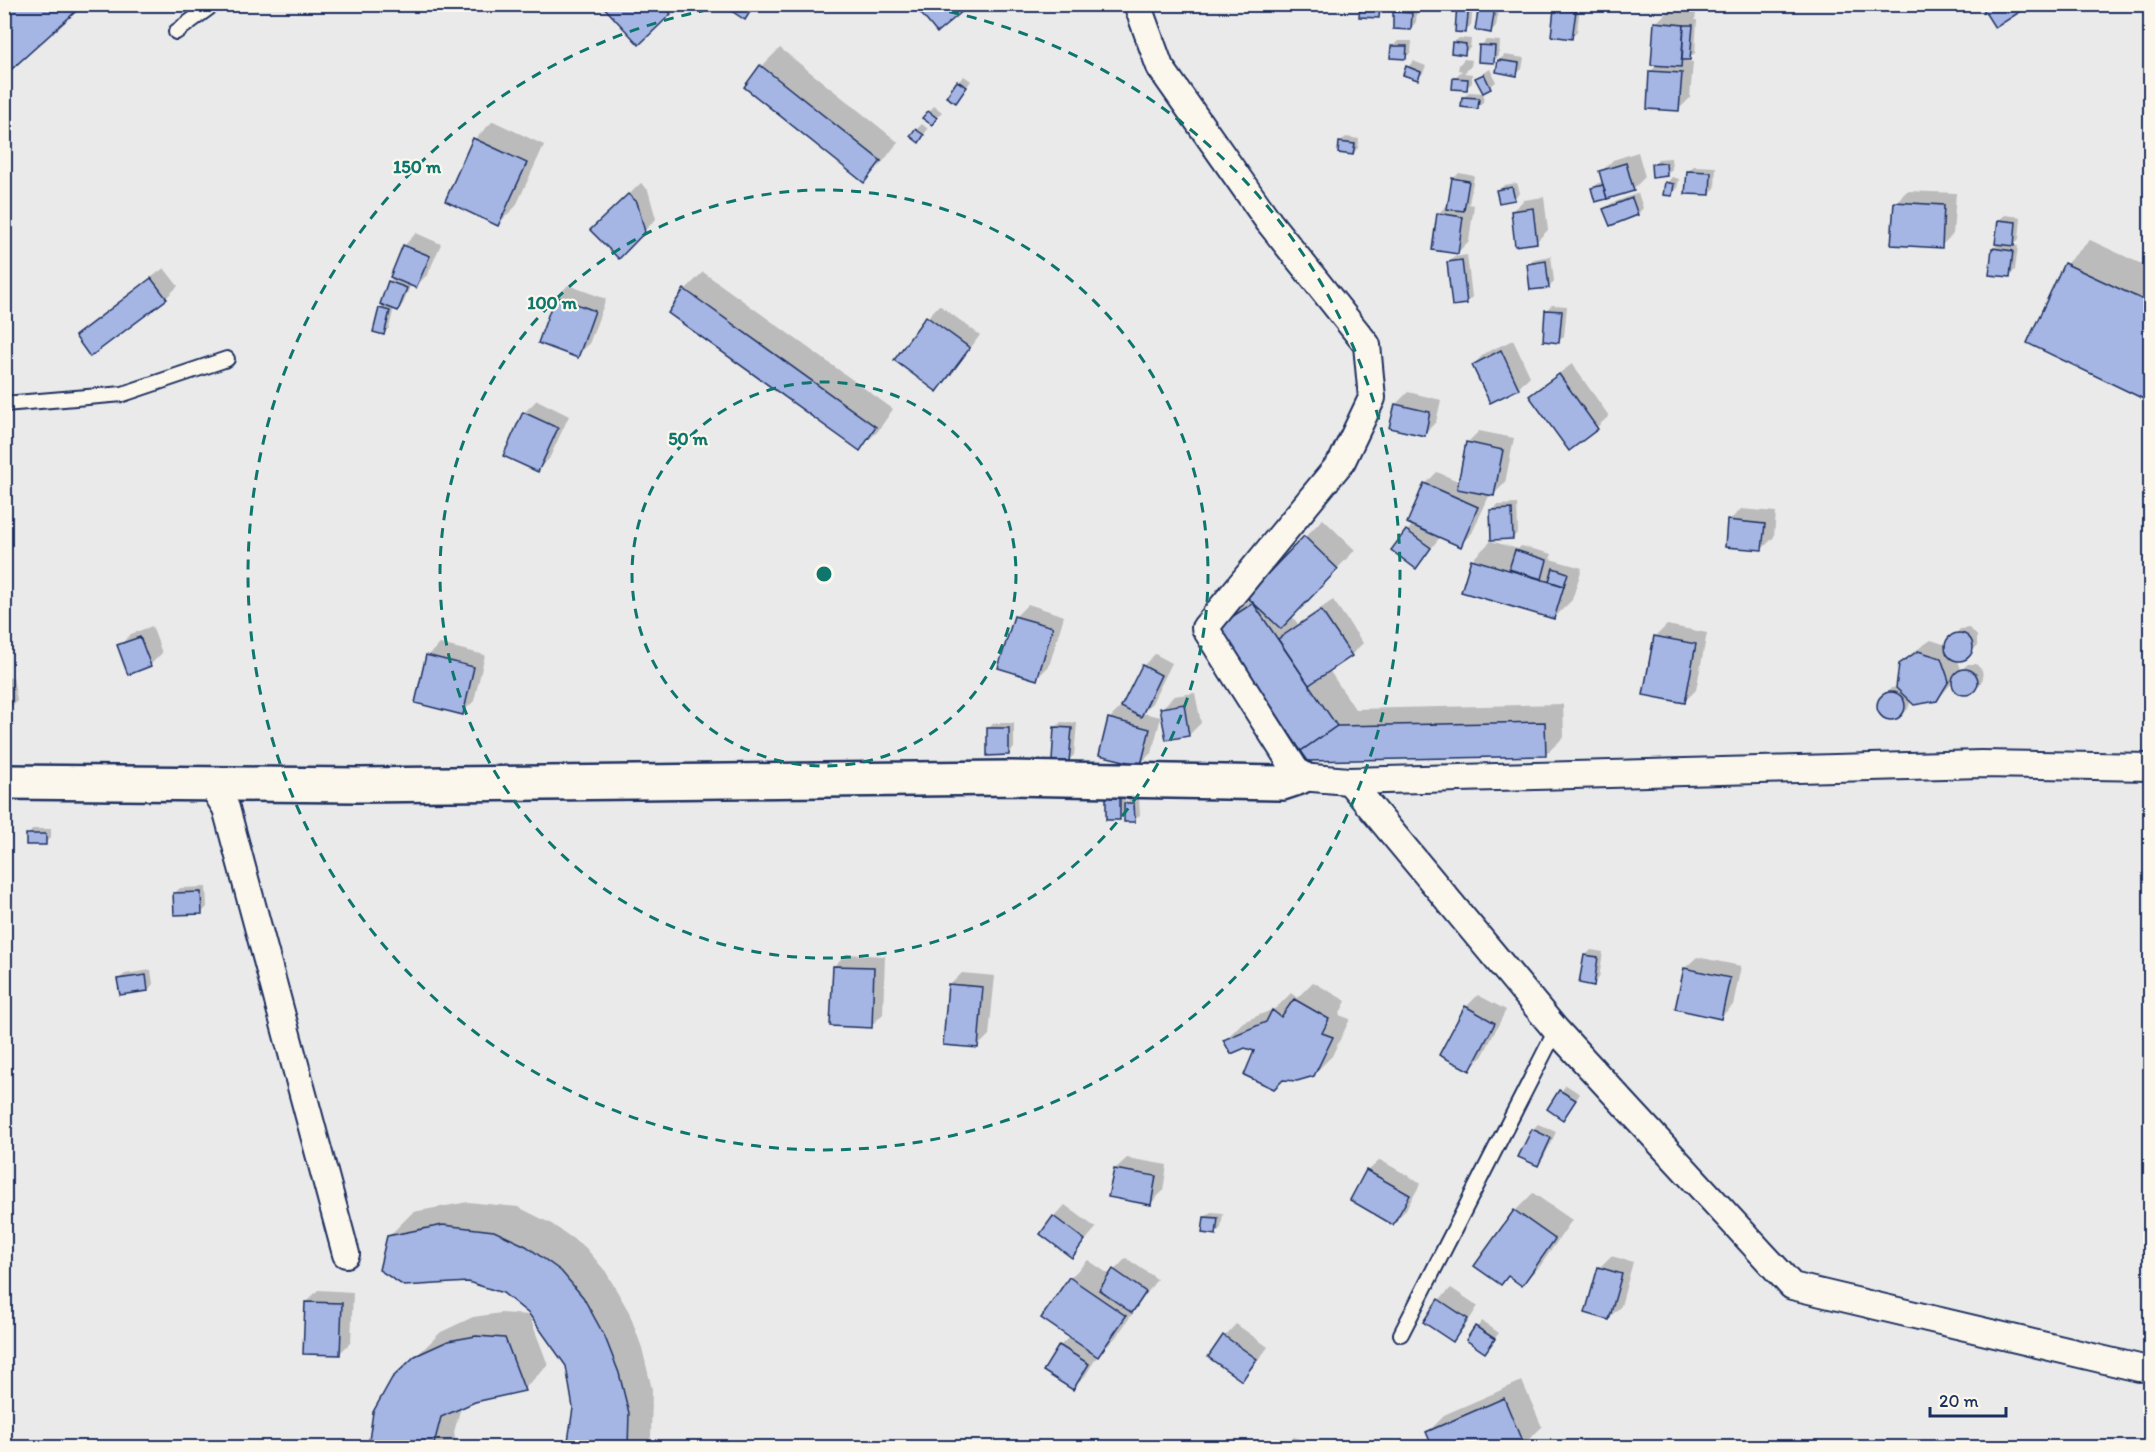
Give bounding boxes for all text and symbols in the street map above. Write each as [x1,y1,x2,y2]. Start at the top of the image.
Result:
text: 150 m [393,156,442,178]
text: 100 m [527,292,578,314]
text: 50 m [668,428,709,450]
centre of rings [814,564,834,584]
scale bar [1930,1380,2006,1418]
text: 20 m [1939,1390,1979,1412]

